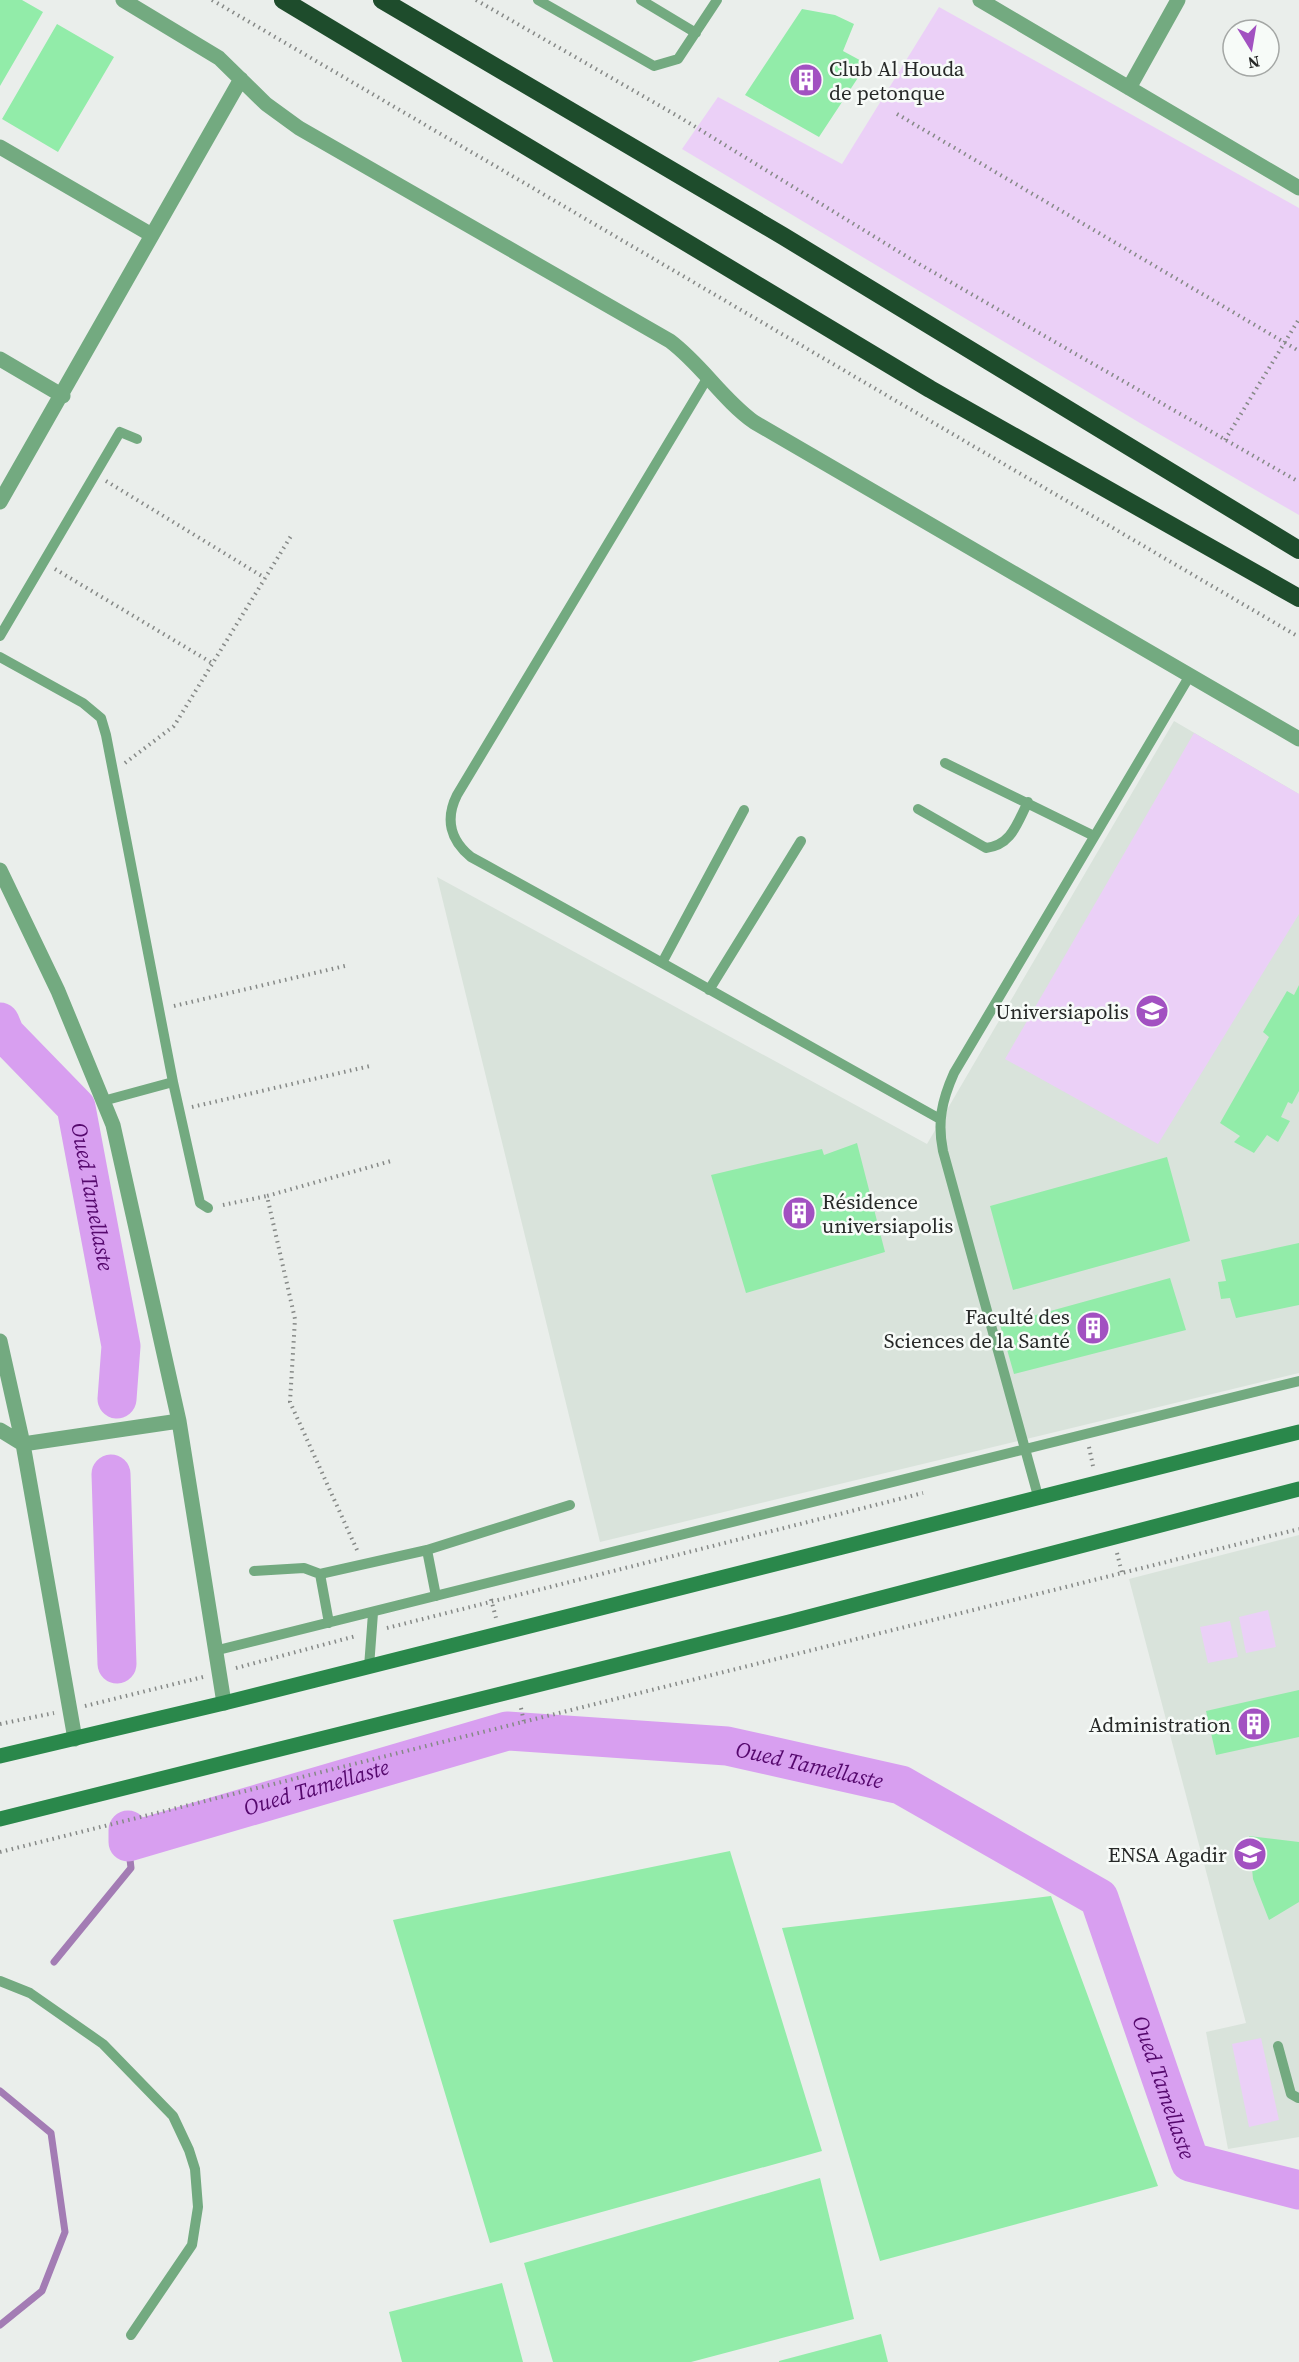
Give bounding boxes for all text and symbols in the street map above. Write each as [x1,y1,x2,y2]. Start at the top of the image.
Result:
north arrow [1221,18,1281,78]
text: N [1246,51,1262,75]
place label: Club Al Houda de petonque [829,54,965,107]
building icon: Club Al Houda de petonque [788,62,824,98]
school or university icon: Universiapolis [1134,993,1170,1029]
place label: Universiapolis [995,997,1129,1026]
water label: Oued Tamellaste [64,1120,121,1273]
place label: Résidence universiapolis [822,1187,953,1240]
building icon: Résidence universiapolis [781,1195,817,1231]
place label: Faculté des Sciences de la Santé [884,1302,1070,1355]
building icon: Faculté des Sciences de la Santé [1075,1310,1111,1346]
building icon: Administration [1236,1706,1272,1742]
place label: Administration [1089,1710,1231,1739]
water label: Oued Tamellaste [733,1733,886,1796]
water label: Oued Tamellaste [240,1751,392,1822]
school or university icon: ENSA Agadir [1232,1836,1268,1872]
place label: ENSA Agadir [1108,1840,1227,1869]
water label: Oued Tamellaste [1126,2012,1203,2163]

